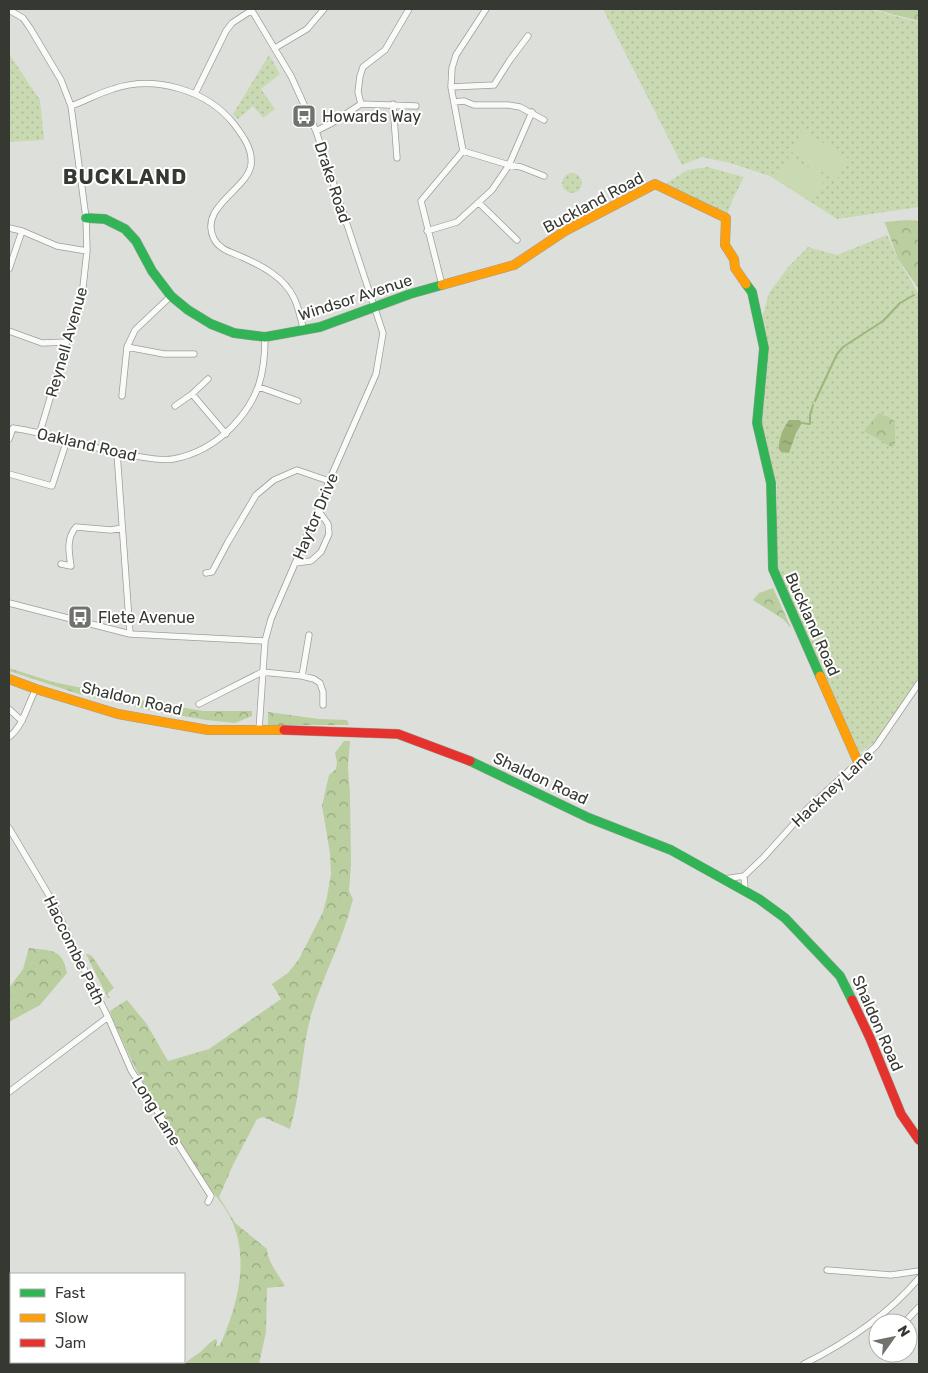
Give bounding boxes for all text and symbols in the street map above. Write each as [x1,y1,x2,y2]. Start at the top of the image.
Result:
bus stop icon: Howards Way [291,103,317,129]
place label: Howards Way [322,107,421,126]
street label: Drake Road [310,139,355,225]
district label: BUCKLAND [63,164,187,189]
street label: Buckland Road [540,168,647,237]
street label: Windsor Avenue [296,270,414,325]
street label: Reynell Avenue [42,285,91,399]
street label: Oakland Road [35,424,139,465]
street label: Haytor Drive [289,470,342,562]
street label: Buckland Road [781,570,844,679]
bus stop icon: Flete Avenue [67,604,93,630]
place label: Flete Avenue [98,608,195,627]
street label: Shaldon Road [80,678,184,719]
street label: Hackney Lane [788,746,877,831]
street label: Shaldon Road [490,748,591,809]
street label: Haccombe Path [40,893,109,1008]
street label: Shaldon Road [848,972,907,1074]
street label: Long Lane [128,1073,185,1149]
legend [10,1273,185,1363]
text: Fast [55,1284,85,1302]
text: Slow [55,1309,88,1327]
north arrow [868,1313,918,1363]
text: N [894,1322,913,1340]
text: Jam [55,1334,86,1352]

